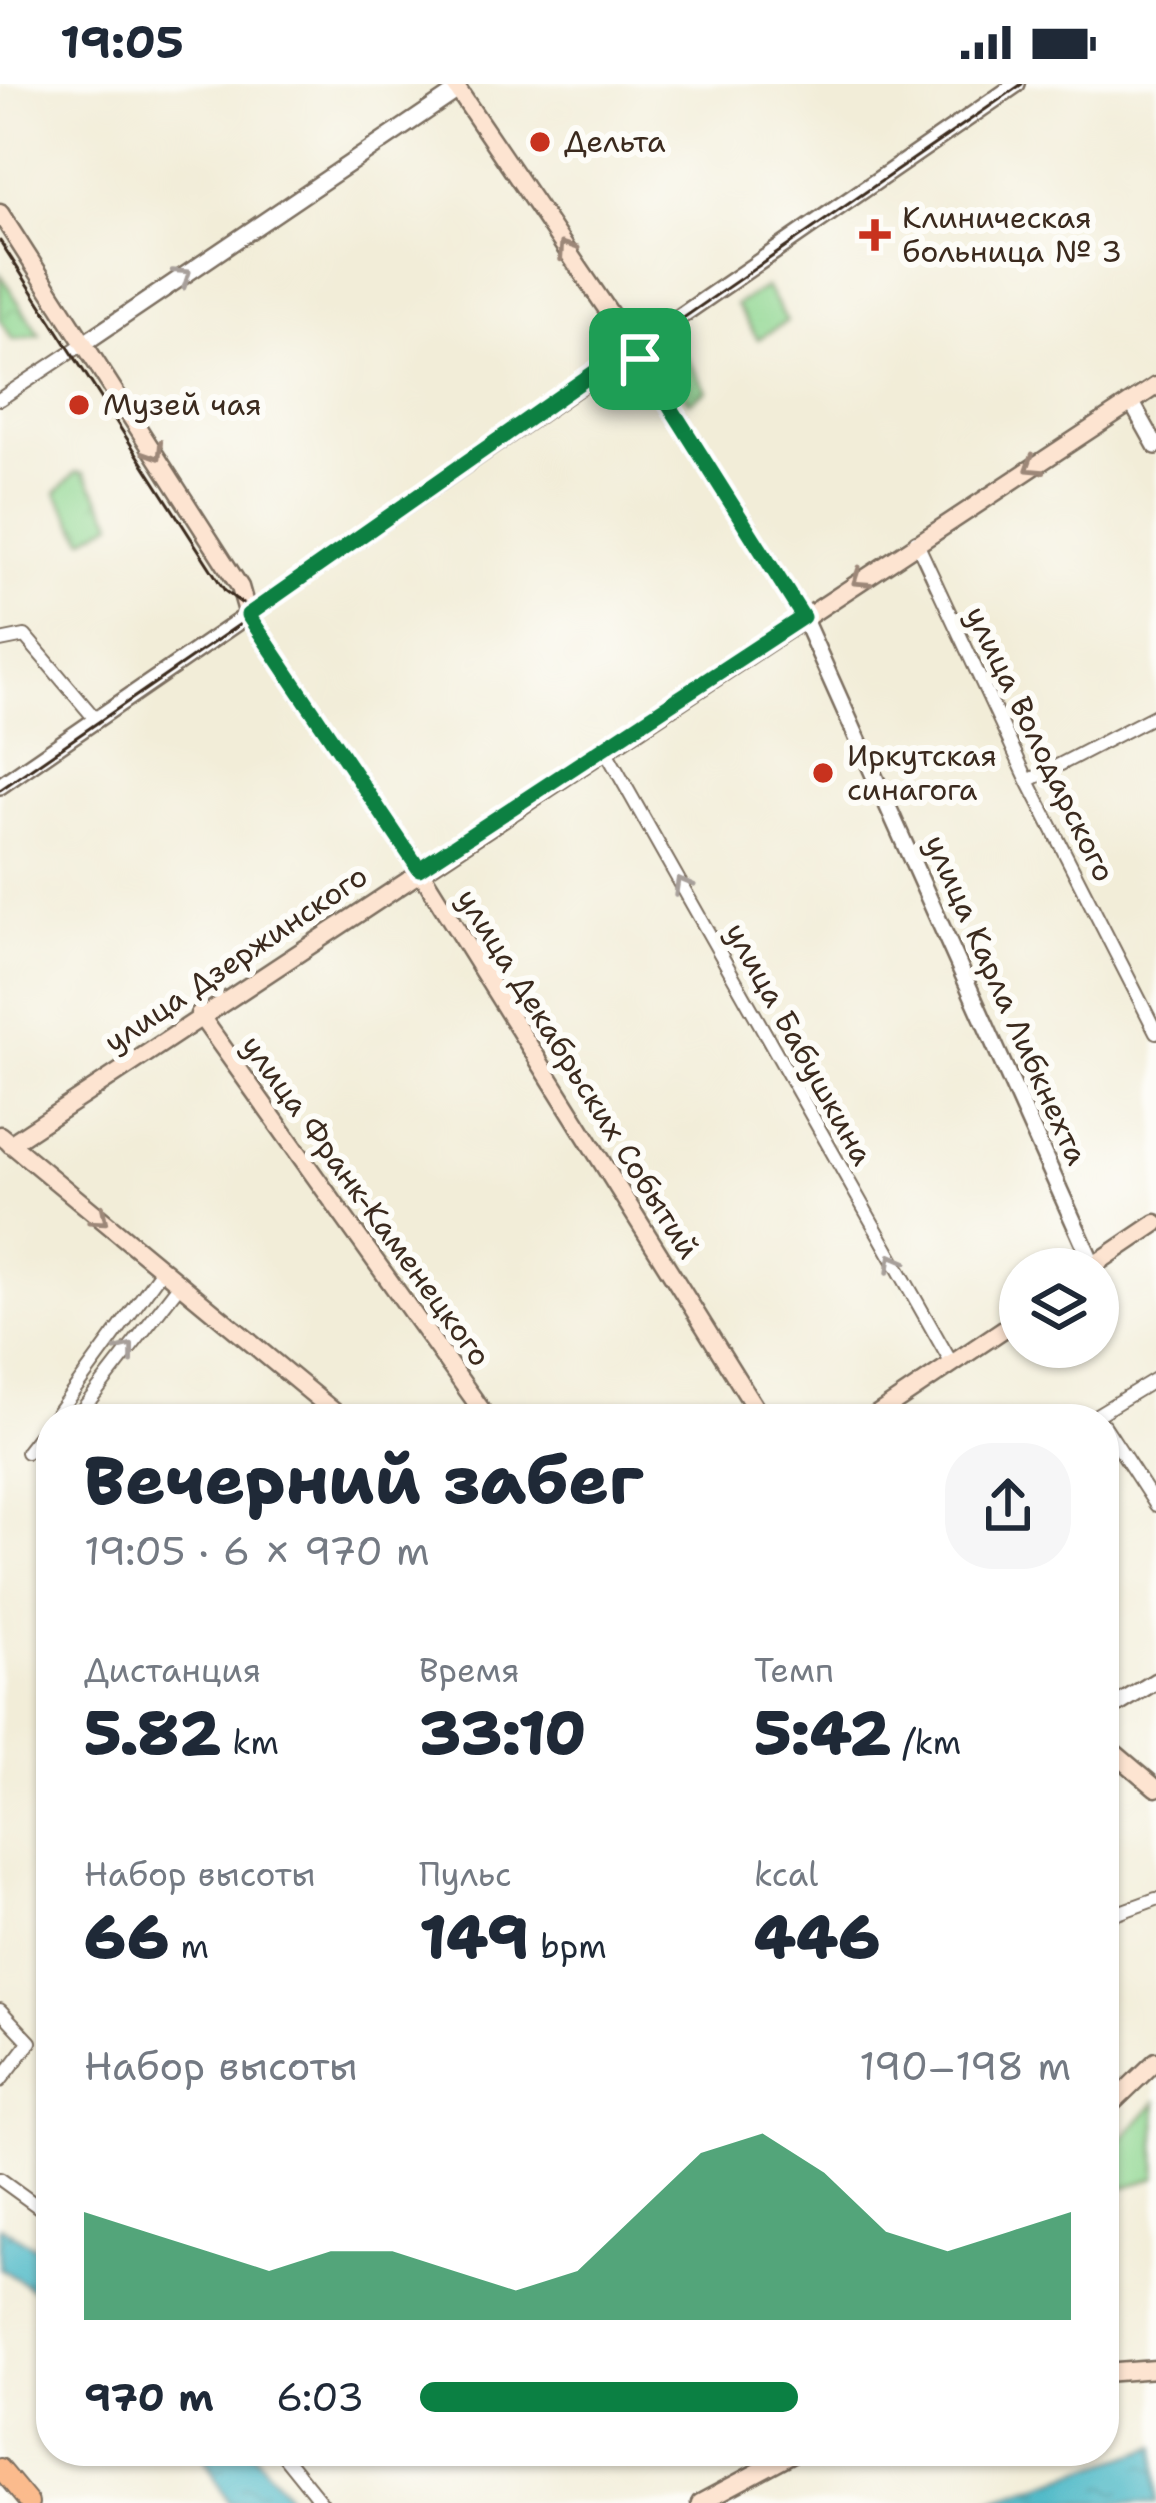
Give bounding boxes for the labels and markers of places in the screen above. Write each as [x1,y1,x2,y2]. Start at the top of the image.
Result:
place label: Дельта [564,121,666,162]
marker: Дельта [527,129,553,155]
place label: Клиническая больница № 3 [902,197,1122,272]
marker: Клиническая больница № 3 [859,219,891,251]
pin [589,308,691,410]
place label: Музей чая [103,384,262,425]
marker: Музей чая [66,392,92,418]
place label: Иркутская синагога [847,735,997,810]
marker: Иркутская синагога [810,760,836,786]

